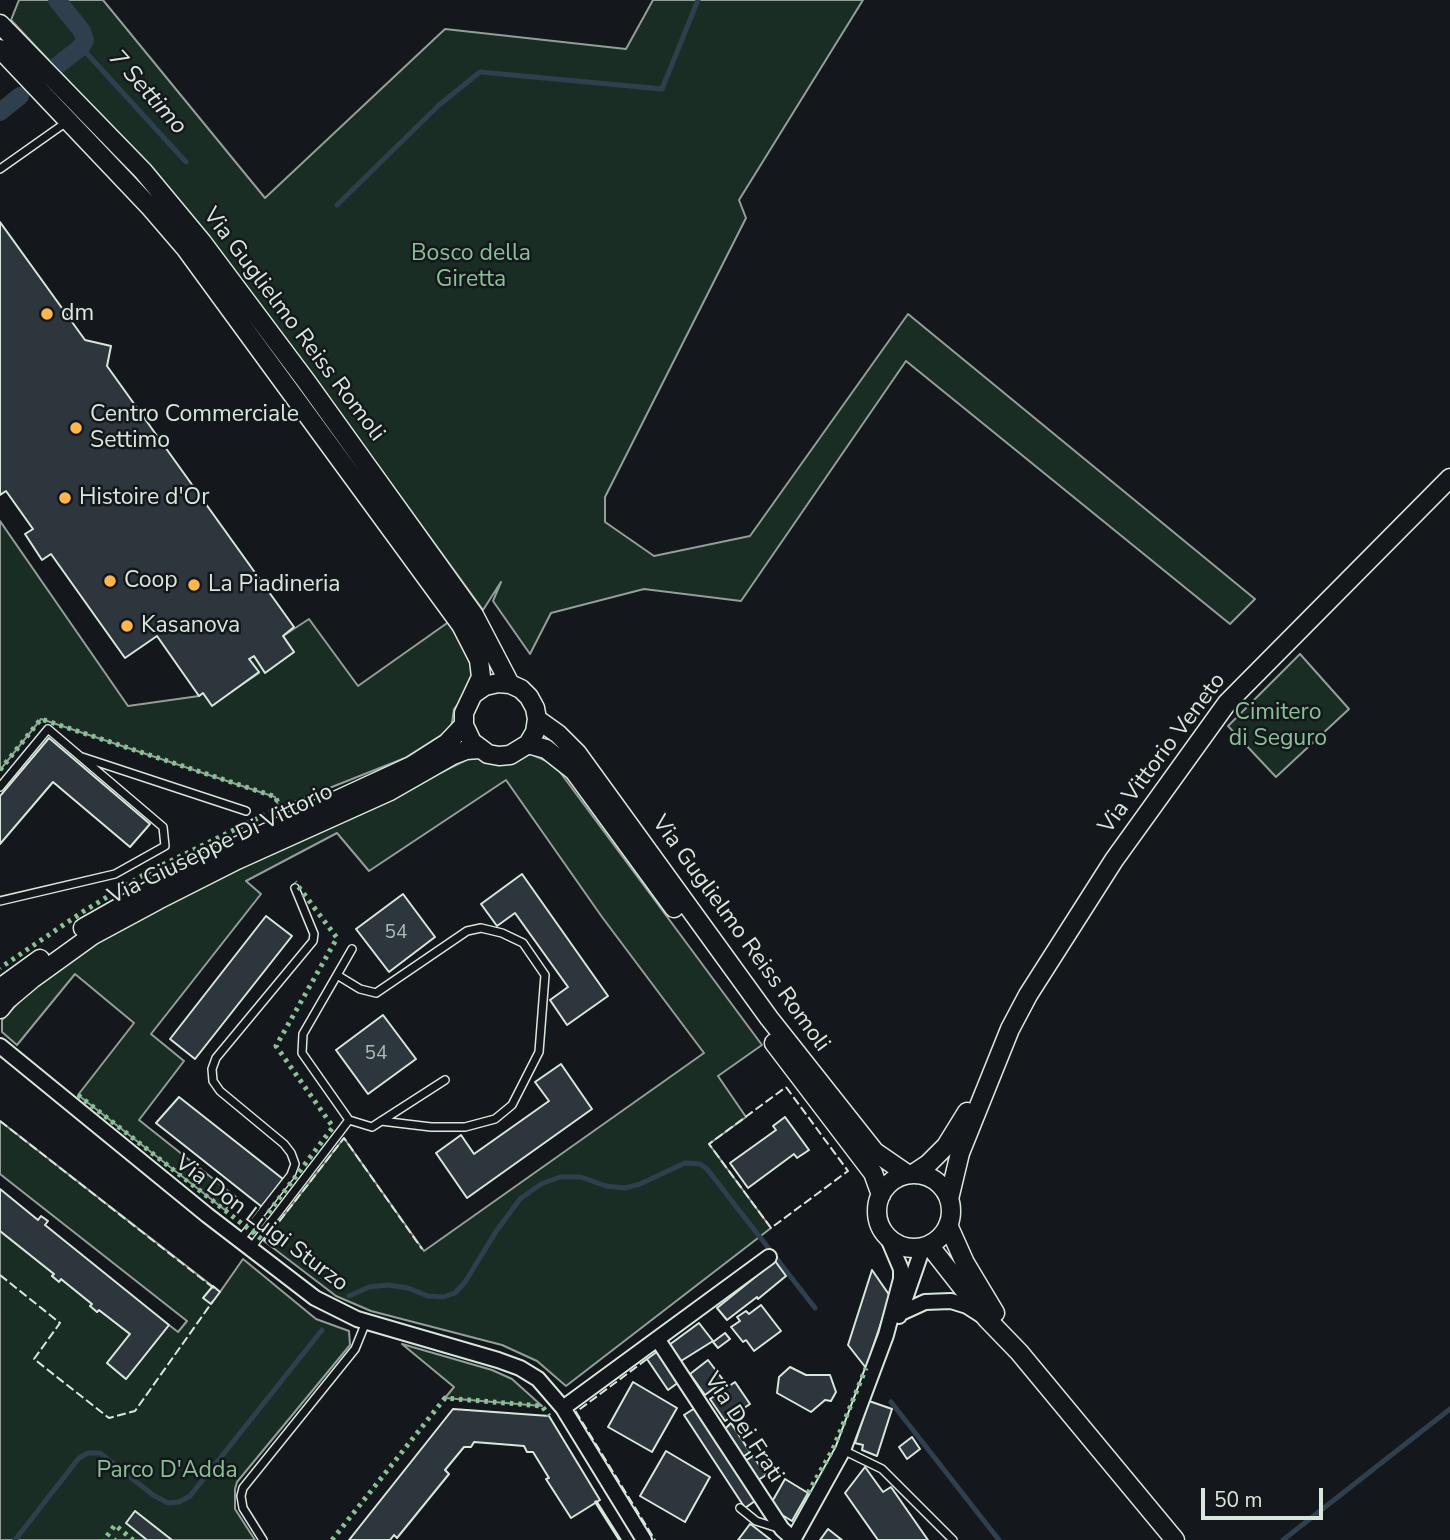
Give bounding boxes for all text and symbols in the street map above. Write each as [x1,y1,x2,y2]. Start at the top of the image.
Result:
water label: 7 Settimo [101,45,193,141]
street label: Via Guglielmo Reiss Romoli [196,203,390,447]
park label: Bosco della Giretta [411,240,531,294]
place label: dm [61,300,94,328]
marker: dm [39,306,55,322]
place label: Centro Commerciale Settimo [90,401,299,455]
marker: Centro Commerciale Settimo [68,420,84,436]
place label: Histoire d'Or [79,484,209,512]
marker: Histoire d'Or [57,490,73,506]
place label: Coop [124,567,178,595]
place label: La Piadineria [208,571,340,599]
marker: Coop [102,573,118,589]
marker: La Piadineria [186,577,202,593]
place label: Kasanova [141,612,240,640]
marker: Kasanova [119,618,135,634]
street label: Via Vittorio Veneto [1094,668,1232,840]
park label: Cimitero di Seguro [1229,699,1327,753]
street label: Via Giuseppe Di Vittorio [104,778,338,912]
street label: Via Guglielmo Reiss Romoli [645,811,835,1057]
house number: 54 [385,922,407,944]
house number: 54 [365,1043,387,1065]
street label: Via Don Luigi Sturzo [169,1150,353,1298]
street label: Via Dei Frati [697,1368,789,1488]
park label: Parco D'Adda [96,1457,238,1485]
scale bar [1205,1474,1328,1518]
text: 50 m [1214,1486,1263,1514]

